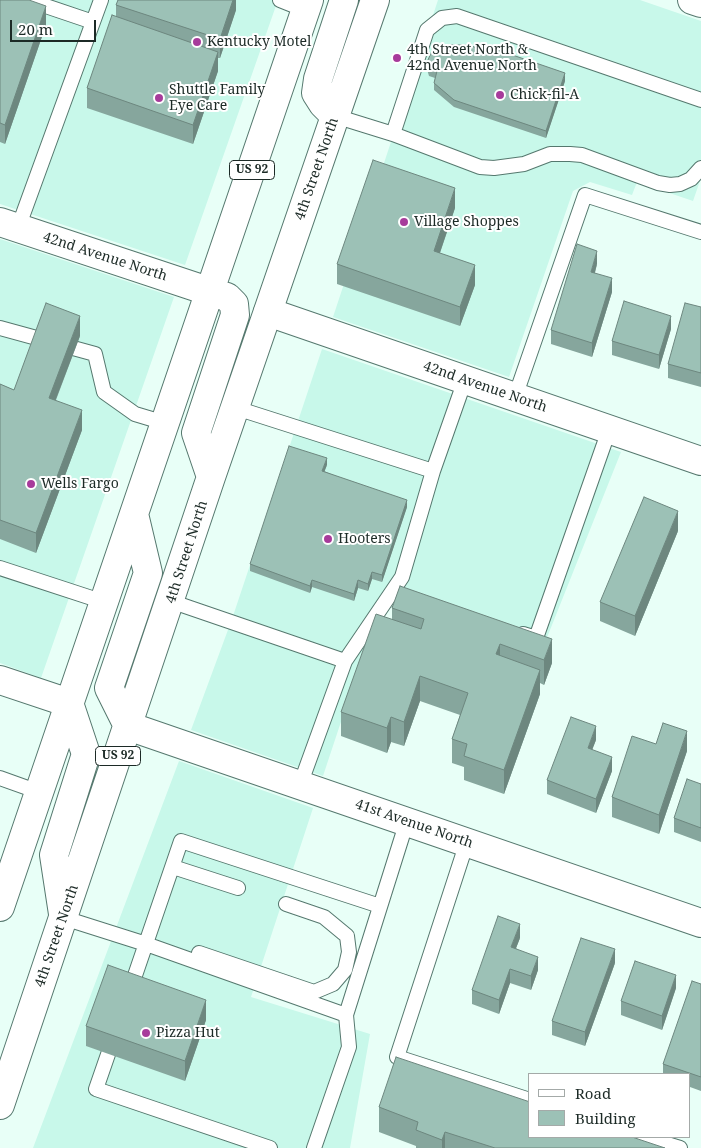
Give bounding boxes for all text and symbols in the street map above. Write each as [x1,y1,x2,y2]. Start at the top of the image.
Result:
scale bar [12,10,99,42]
text: 20 m [18,19,53,39]
place label: Kentucky Motel [207,34,311,50]
marker: Kentucky Motel [191,36,203,48]
place label: 4th Street North & 42nd Avenue North [407,42,537,74]
marker: 4th Street North & 42nd Avenue North [391,52,403,64]
place label: Shuttle Family Eye Care [169,82,265,114]
place label: Chick-fil-A [510,87,579,103]
marker: Chick-fil-A [494,89,506,101]
marker: Shuttle Family Eye Care [153,92,165,104]
street label: 4th Street North [292,116,342,222]
road number: US 92 [230,160,274,180]
place label: Village Shoppes [414,214,519,230]
marker: Village Shoppes [398,216,410,228]
street label: 42nd Avenue North [41,229,169,285]
street label: 42nd Avenue North [421,358,549,416]
place label: Wells Fargo [41,476,119,492]
marker: Wells Fargo [25,478,37,490]
street label: 4th Street North [162,498,212,606]
place label: Hooters [338,531,391,547]
marker: Hooters [322,533,334,545]
road number: US 92 [96,746,140,766]
street label: 41st Avenue North [353,796,475,852]
street label: 4th Street North [32,883,82,989]
place label: Pizza Hut [156,1025,220,1041]
marker: Pizza Hut [140,1027,152,1039]
legend [528,1073,691,1138]
text: Road [575,1083,611,1103]
text: Building [575,1108,636,1128]

